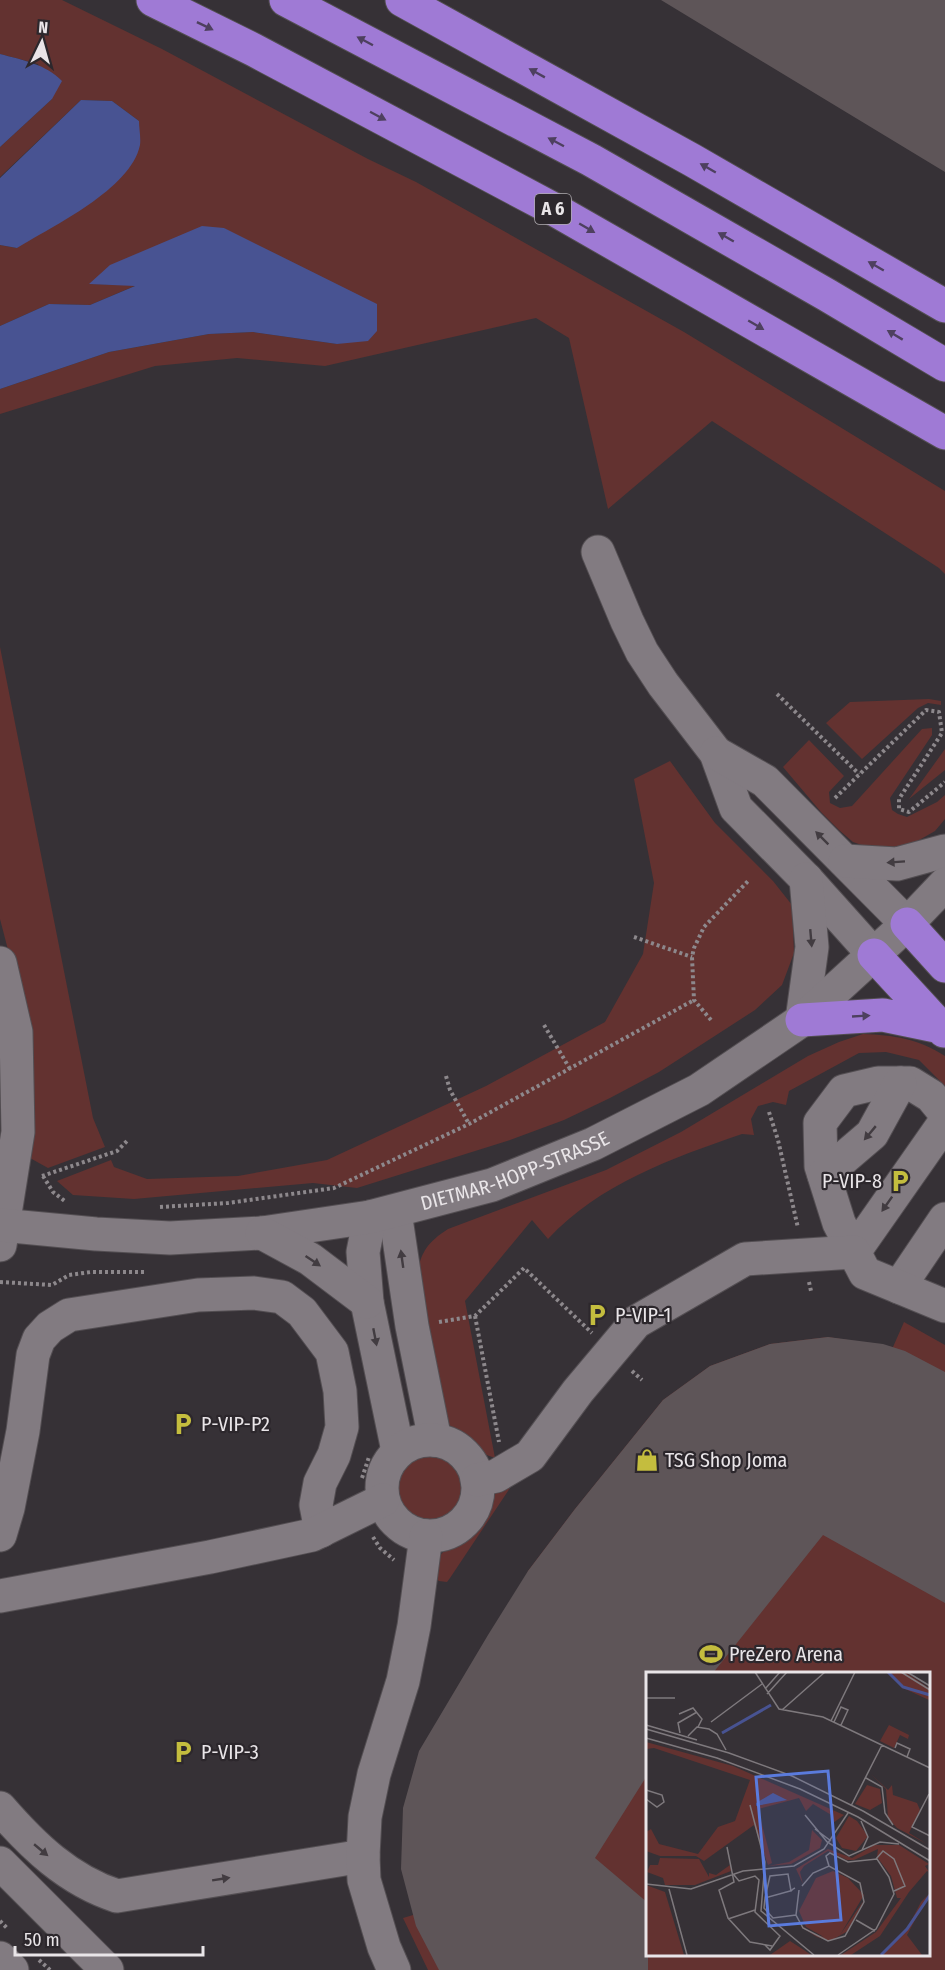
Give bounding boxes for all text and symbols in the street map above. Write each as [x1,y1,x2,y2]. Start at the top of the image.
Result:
north arrow [12,12,72,72]
text: N [38,18,49,37]
one-way arrow [197,21,214,31]
one-way arrow [356,36,373,46]
one-way arrow [529,68,545,79]
one-way arrow [370,111,387,121]
one-way arrow [548,137,565,147]
one-way arrow [699,164,716,174]
road number: A 6 [535,194,571,224]
one-way arrow [579,223,596,233]
one-way arrow [718,232,734,243]
one-way arrow [867,261,884,271]
one-way arrow [748,319,764,330]
one-way arrow [887,330,903,341]
one-way arrow [815,831,829,845]
one-way arrow [886,858,905,867]
one-way arrow [806,928,816,947]
one-way arrow [851,1012,870,1021]
one-way arrow [864,1125,877,1140]
street label: DIETMAR-HOPP-STRASSE [418,1126,613,1215]
parking icon: P-VIP-8 [887,1168,913,1194]
place label: P-VIP-8 [822,1169,882,1193]
one-way arrow [882,1196,893,1212]
one-way arrow [397,1249,406,1268]
one-way arrow [305,1256,322,1267]
parking icon: P-VIP-1 [584,1302,610,1328]
place label: P-VIP-1 [615,1303,671,1327]
one-way arrow [371,1327,381,1346]
parking icon: P-VIP-P2 [170,1411,196,1437]
place label: P-VIP-P2 [201,1412,270,1436]
shop icon: TSG Shop Joma [634,1447,660,1473]
place label: TSG Shop Joma [665,1448,787,1472]
sports icon: PreZero Arena [698,1641,724,1667]
place label: PreZero Arena [729,1642,843,1666]
inset map [646,1672,930,1955]
parking icon: P-VIP-3 [170,1739,196,1765]
place label: P-VIP-3 [201,1740,259,1764]
one-way arrow [33,1843,48,1856]
one-way arrow [211,1875,230,1884]
scale bar [15,1919,202,1957]
text: 50 m [24,1929,60,1951]

